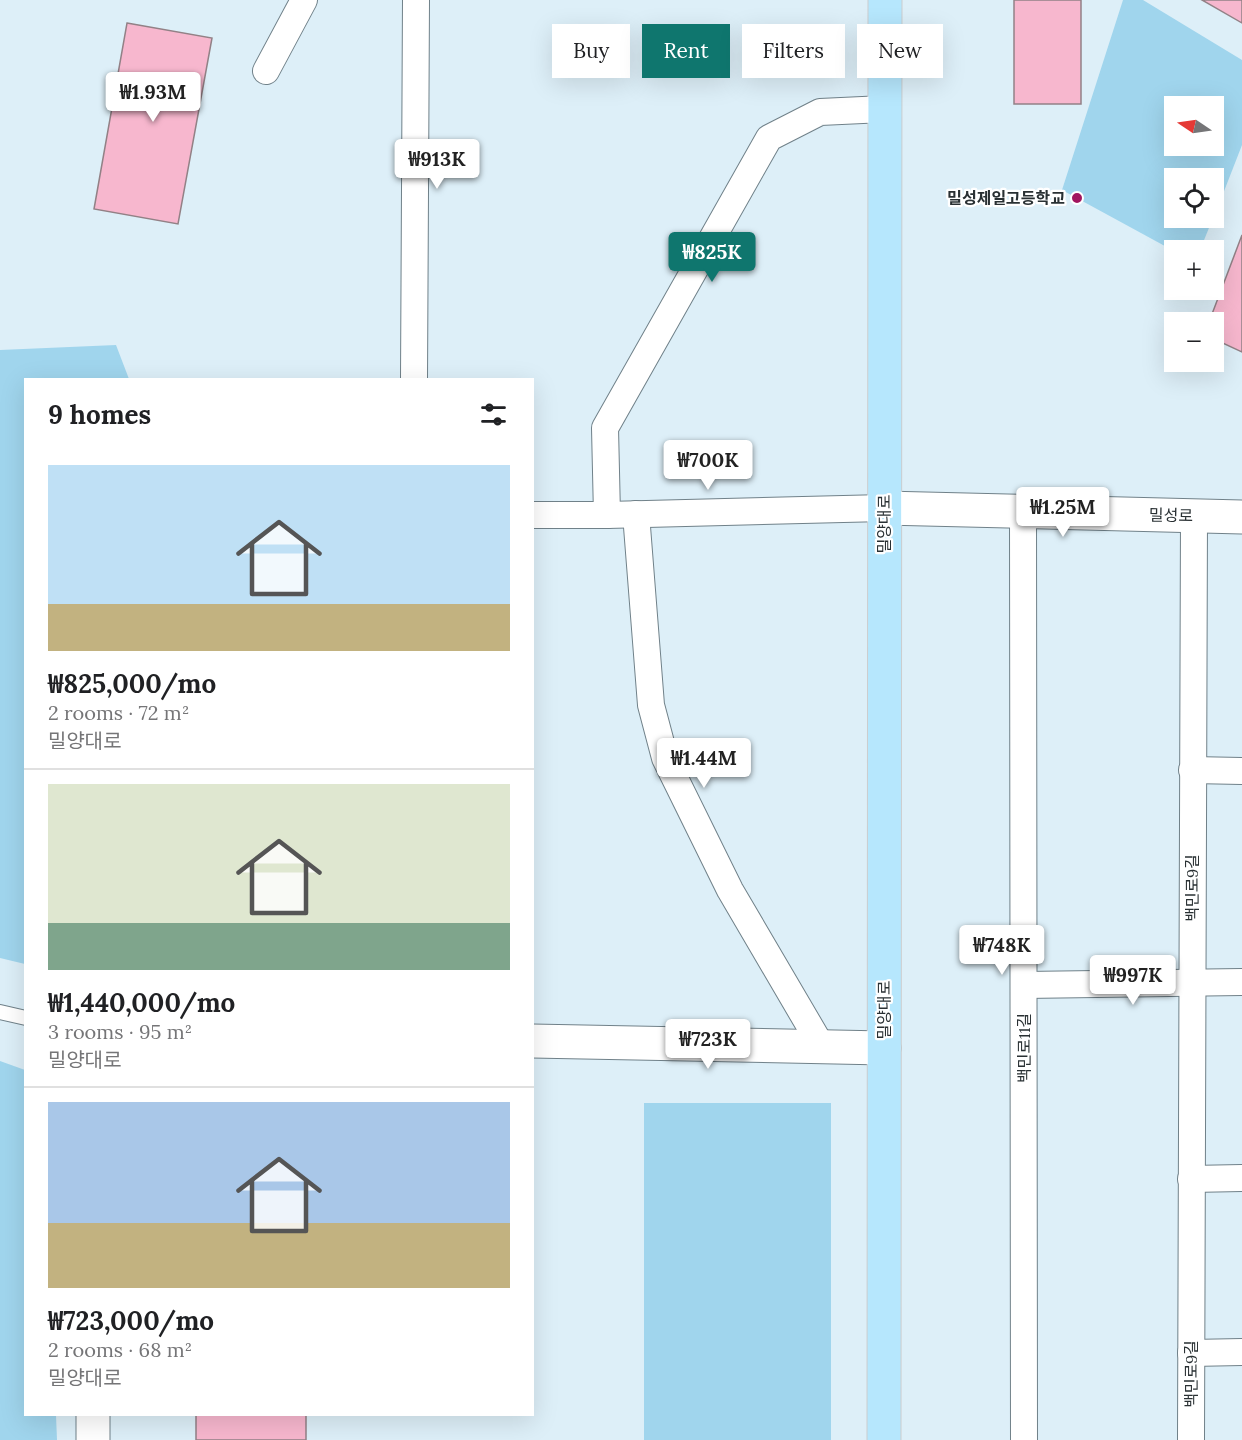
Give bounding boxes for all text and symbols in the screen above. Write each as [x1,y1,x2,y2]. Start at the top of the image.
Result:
chip: Buy [552,24,630,78]
chip: Rent [642,24,730,78]
chip: Filters [742,24,845,78]
chip: New [857,24,943,78]
pin: ₩1.93M [104,72,202,123]
text: ₩1.93M [120,79,186,104]
north arrow [1164,96,1224,156]
map controls [1164,96,1224,372]
pin: ₩913K [395,139,479,190]
text: ₩913K [409,146,465,171]
button: locate [1164,168,1224,228]
place label: 밀성제일고등학교 [947,188,1065,208]
marker: 밀성제일고등학교 [1070,191,1084,205]
pin: ₩825K [670,232,754,283]
text: ₩825K [683,239,741,264]
button: + [1164,240,1224,300]
button: − [1164,312,1224,372]
text: 9 homes [48,398,151,431]
icon: filters [477,398,510,431]
pin: ₩700K [666,440,750,491]
text: ₩700K [678,447,738,472]
pin: ₩1.25M [1014,487,1112,538]
street label: 밀양대로 [874,494,894,553]
text: ₩1.25M [1030,494,1096,519]
icon: home [225,504,333,612]
street label: 밀성로 [1149,505,1194,525]
text: ₩825,000/mo [48,667,216,700]
text: 2 rooms · 72 m² [48,700,189,725]
text: 밀양대로 [48,728,122,753]
pin: ₩1.44M [655,738,753,789]
text: ₩1.44M [671,745,737,770]
icon: home [225,823,333,931]
street label: 백민로9길 [1182,854,1202,922]
pin: ₩748K [960,925,1044,976]
text: ₩748K [973,932,1031,957]
pin: ₩997K [1091,955,1175,1006]
text: ₩997K [1104,962,1162,987]
street label: 밀양대로 [874,980,894,1039]
text: ₩1,440,000/mo [48,986,235,1019]
street label: 백민로11길 [1014,1013,1034,1083]
text: 3 rooms · 95 m² [48,1019,192,1044]
pin: ₩723K [666,1019,750,1070]
text: ₩723K [679,1026,737,1051]
text: 밀양대로 [48,1047,122,1072]
icon: home [225,1141,333,1249]
text: ₩723,000/mo [48,1304,214,1337]
text: 2 rooms · 68 m² [48,1337,192,1362]
street label: 백민로9길 [1181,1340,1201,1408]
text: 밀양대로 [48,1365,122,1390]

